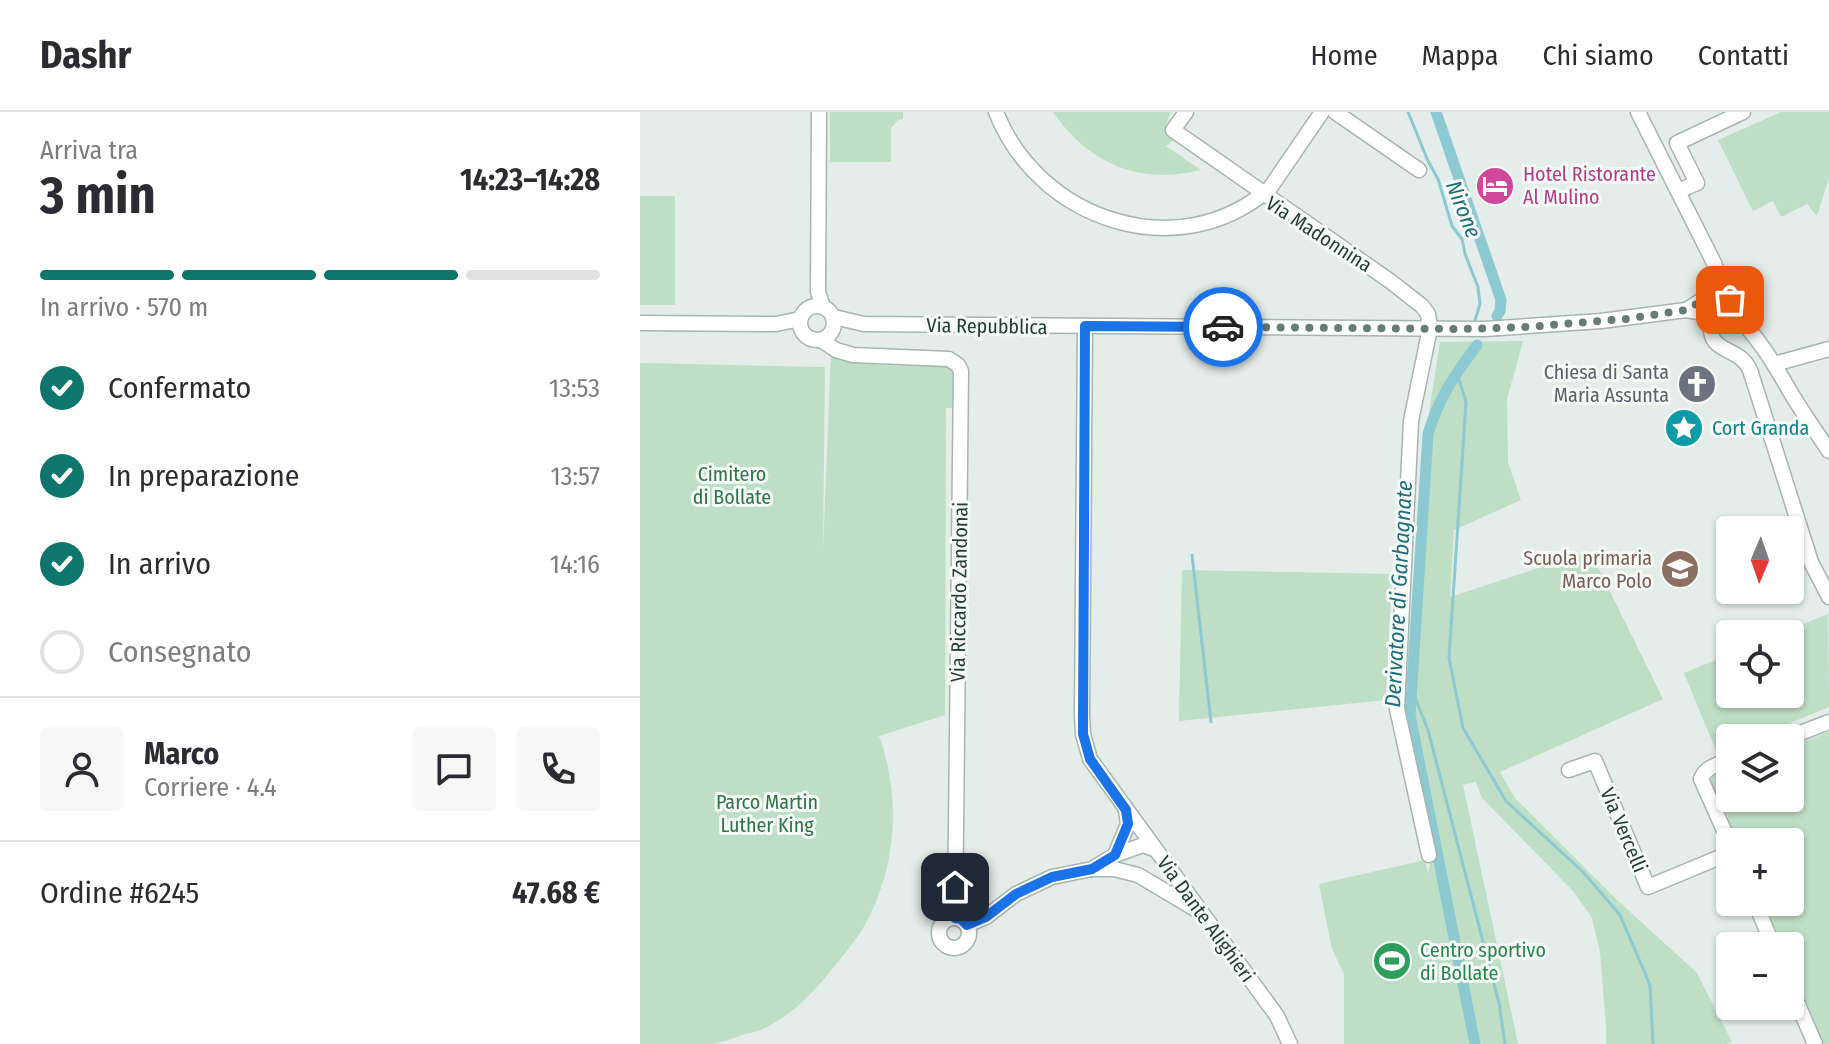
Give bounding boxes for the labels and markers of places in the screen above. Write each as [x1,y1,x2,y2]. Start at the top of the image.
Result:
place label: Hotel Ristorante Al Mulino [1523,162,1656,209]
hotel icon: Hotel Ristorante Al Mulino [1474,165,1516,207]
pin [1696,266,1764,334]
place label: Chiesa di Santa Maria Assunta [1544,360,1669,407]
church icon: Chiesa di Santa Maria Assunta [1676,363,1718,405]
place icon: Cort Granda [1663,407,1705,449]
place label: Cort Granda [1712,416,1809,440]
place label: Scuola primaria Marco Polo [1523,546,1652,593]
school or university icon: Scuola primaria Marco Polo [1659,548,1701,590]
pin [921,853,989,921]
place label: Centro sportivo di Bollate [1420,938,1546,985]
sports icon: Centro sportivo di Bollate [1371,940,1413,982]

